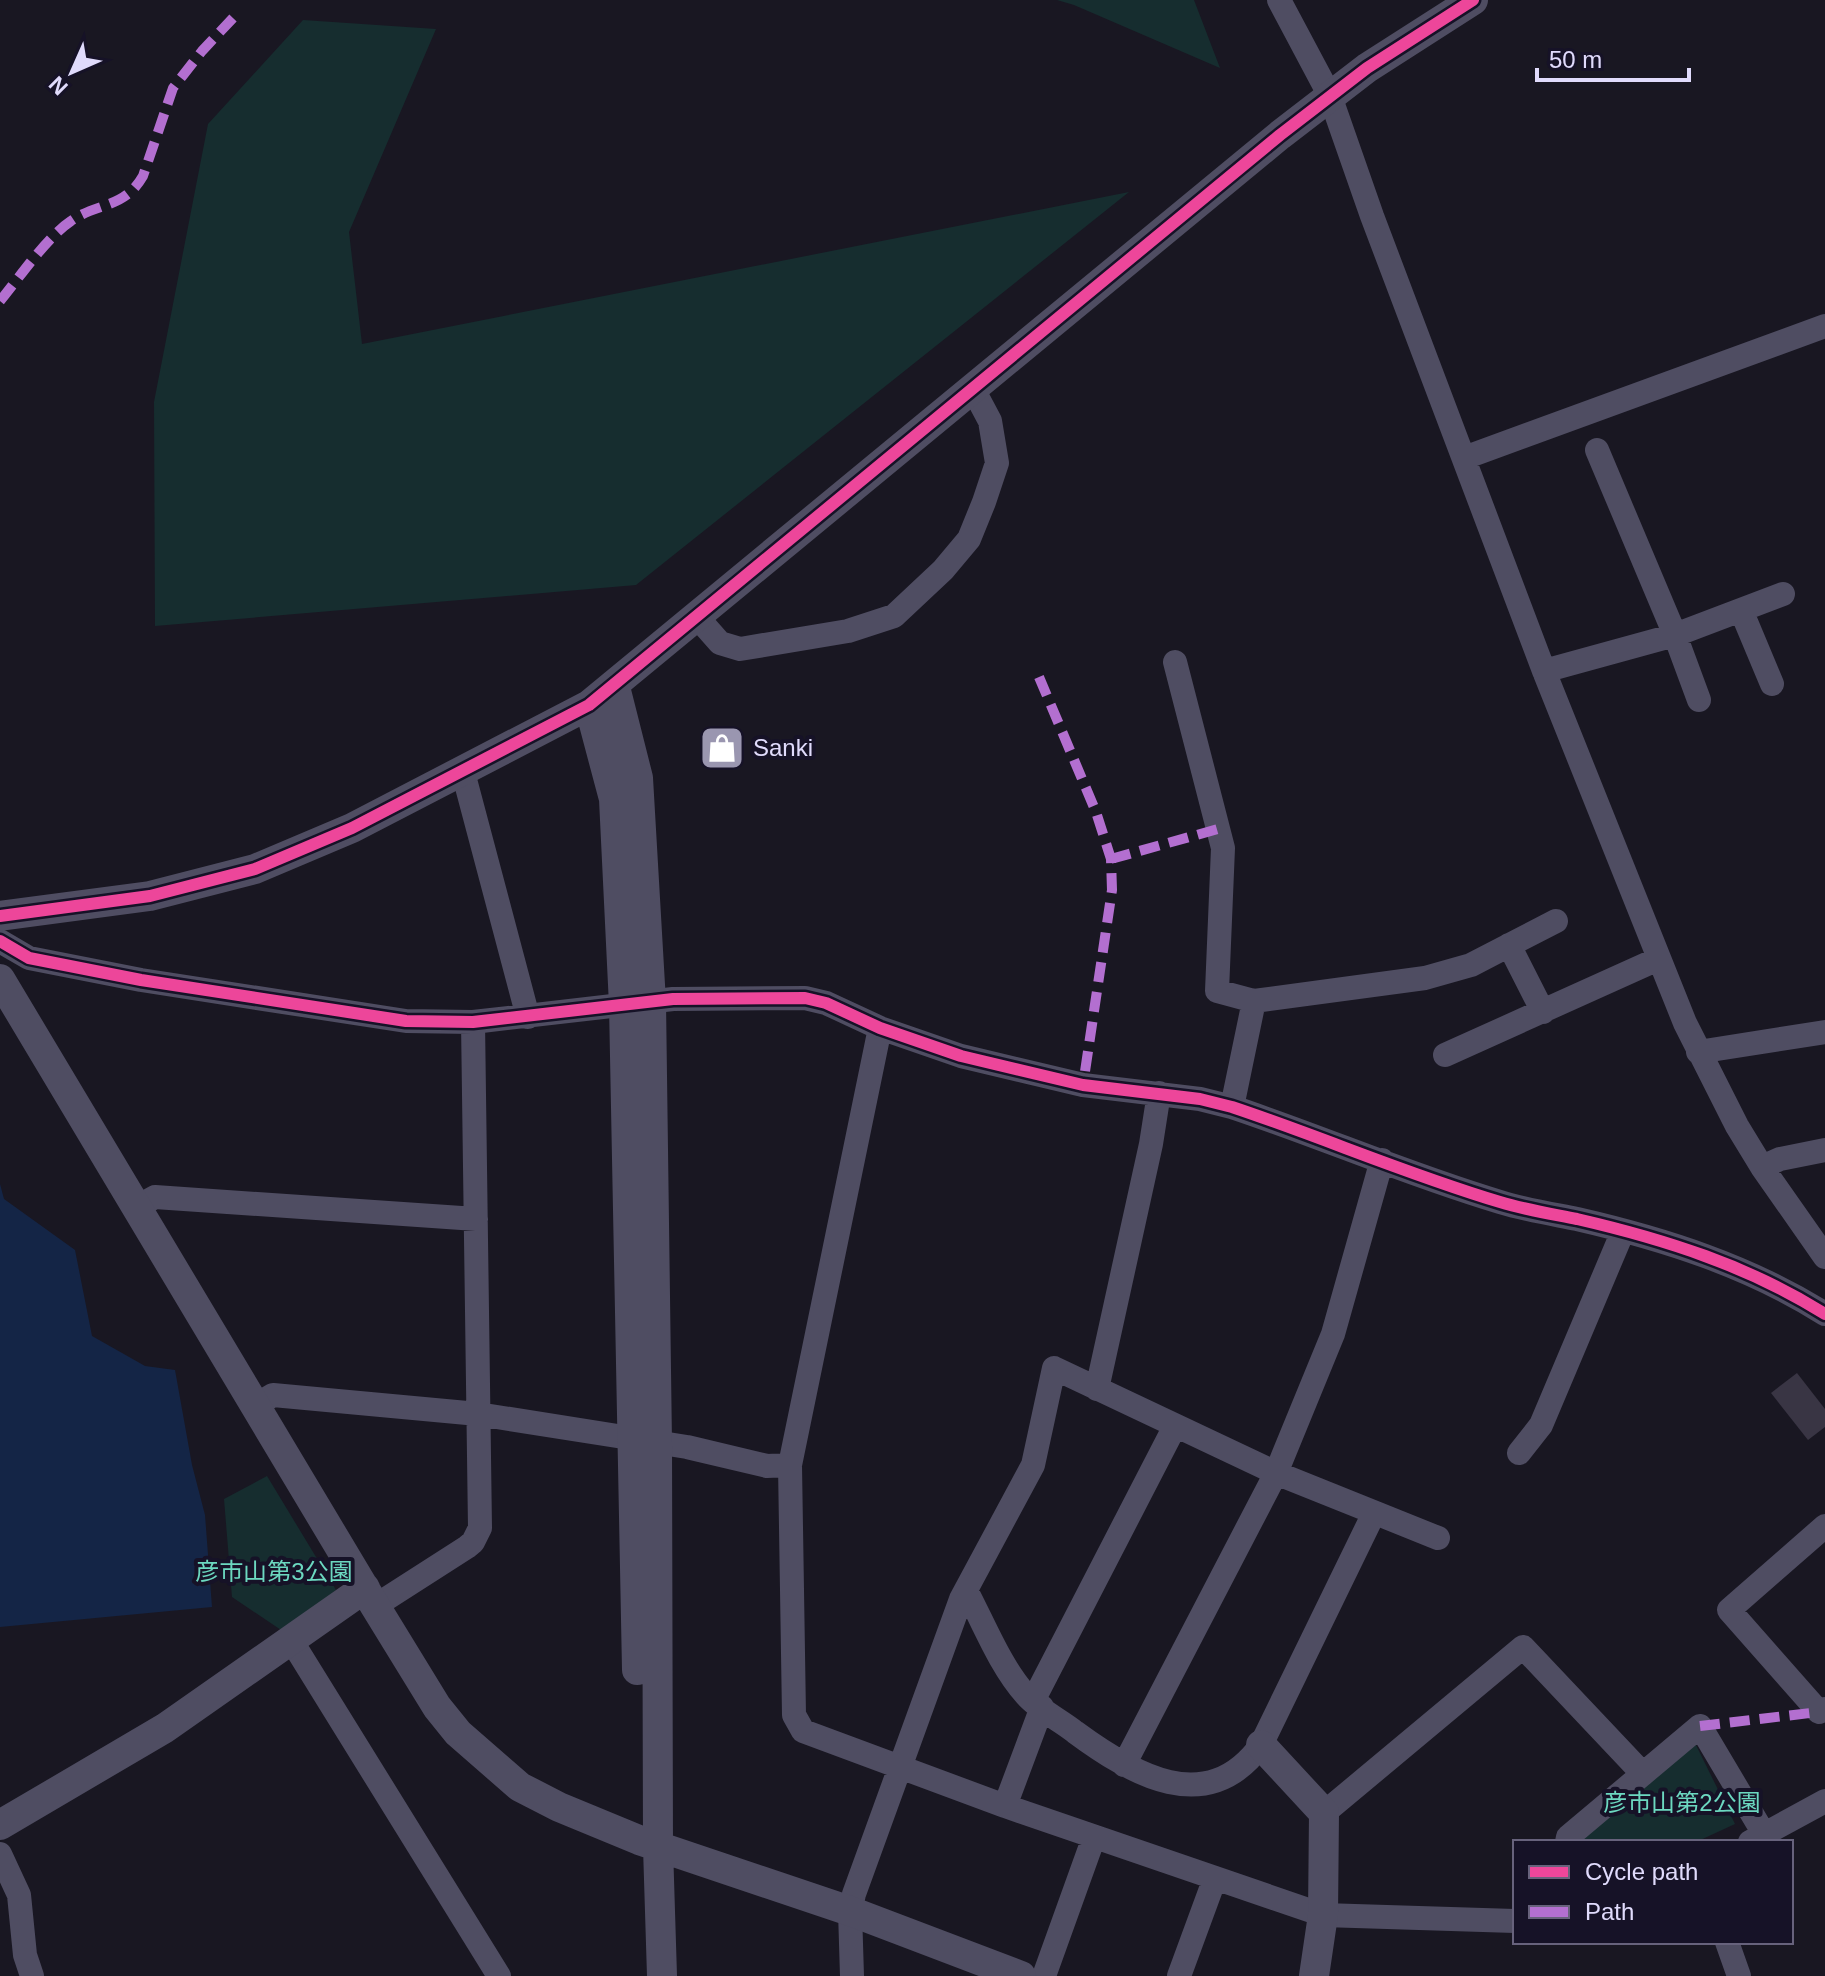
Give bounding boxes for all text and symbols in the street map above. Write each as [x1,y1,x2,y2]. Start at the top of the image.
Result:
north arrow [32,32,112,112]
scale bar [1537,32,1689,82]
text: 50 m [1549,46,1602,73]
text: N [44,71,73,100]
shop icon: Sanki [698,724,746,772]
place label: Sanki [753,734,813,761]
park label: 彦市山第3公園 [195,1558,353,1585]
park label: 彦市山第2公園 [1603,1789,1761,1816]
legend [1513,1840,1793,1944]
text: Cycle path [1585,1858,1698,1885]
text: Path [1585,1898,1634,1925]

